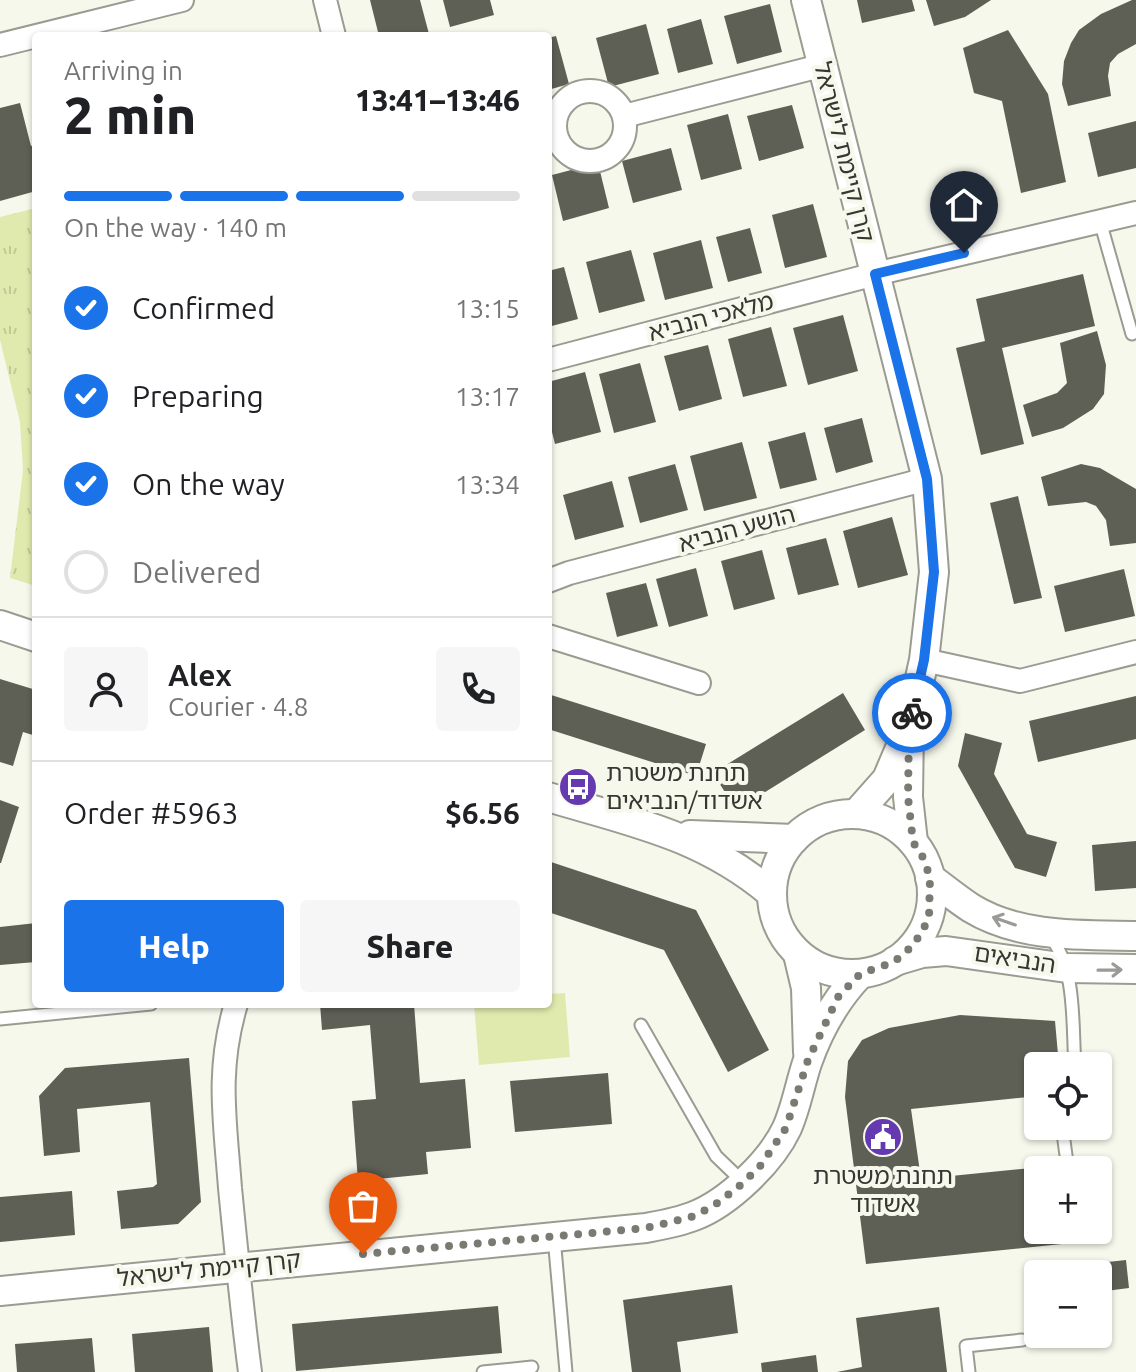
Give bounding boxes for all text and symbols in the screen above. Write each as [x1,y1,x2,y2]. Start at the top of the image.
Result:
text: Arriving in [64,56,183,85]
street label: קרן קיימת לישראל [809,59,880,245]
text: 13:41–13:46 [355,83,520,117]
text: 2 min [64,86,196,144]
pin [930,171,998,253]
icon: home [942,183,986,227]
text: On the way · 140 m [64,213,287,242]
icon: check [64,286,108,330]
street label: מלאכי הנביא [645,287,776,346]
text: Confirmed [132,291,275,325]
text: 13:15 [455,294,520,323]
icon: check [64,374,108,418]
text: Preparing [132,379,264,413]
text: 13:17 [455,382,520,411]
icon: check [64,462,108,506]
text: On the way [132,467,285,501]
text: 13:34 [455,470,520,499]
street label: הושע הנביא [676,500,798,557]
text: Delivered [132,555,261,589]
button: person [64,647,148,731]
button: phone [436,647,520,731]
text: Alex [168,658,232,692]
courier [872,673,952,753]
icon: bike [890,691,934,735]
text: Courier · 4.8 [168,692,308,721]
place label: תחנת משטרת אשדוד/הנביאים [606,759,763,814]
bus stop icon: תחנת משטרת אשדוד/הנביאים [557,766,599,808]
text: Order #5963 [64,796,238,830]
text: $6.56 [445,796,520,830]
button: Help [64,900,284,992]
button: Share [300,900,520,992]
one-way arrow [991,913,1016,928]
street label: הנביאים [972,939,1058,978]
one-way arrow [1096,962,1123,977]
map controls [1024,1052,1112,1348]
button: locate [1024,1052,1112,1140]
public building icon: תחנת משטרת אשדוד [862,1116,904,1158]
button: + [1024,1156,1112,1244]
place label: תחנת משטרת אשדוד [813,1162,953,1217]
pin [329,1172,397,1254]
icon: bag [341,1184,385,1228]
street label: קרן קיימת לישראל [116,1245,302,1292]
button: − [1024,1260,1112,1348]

